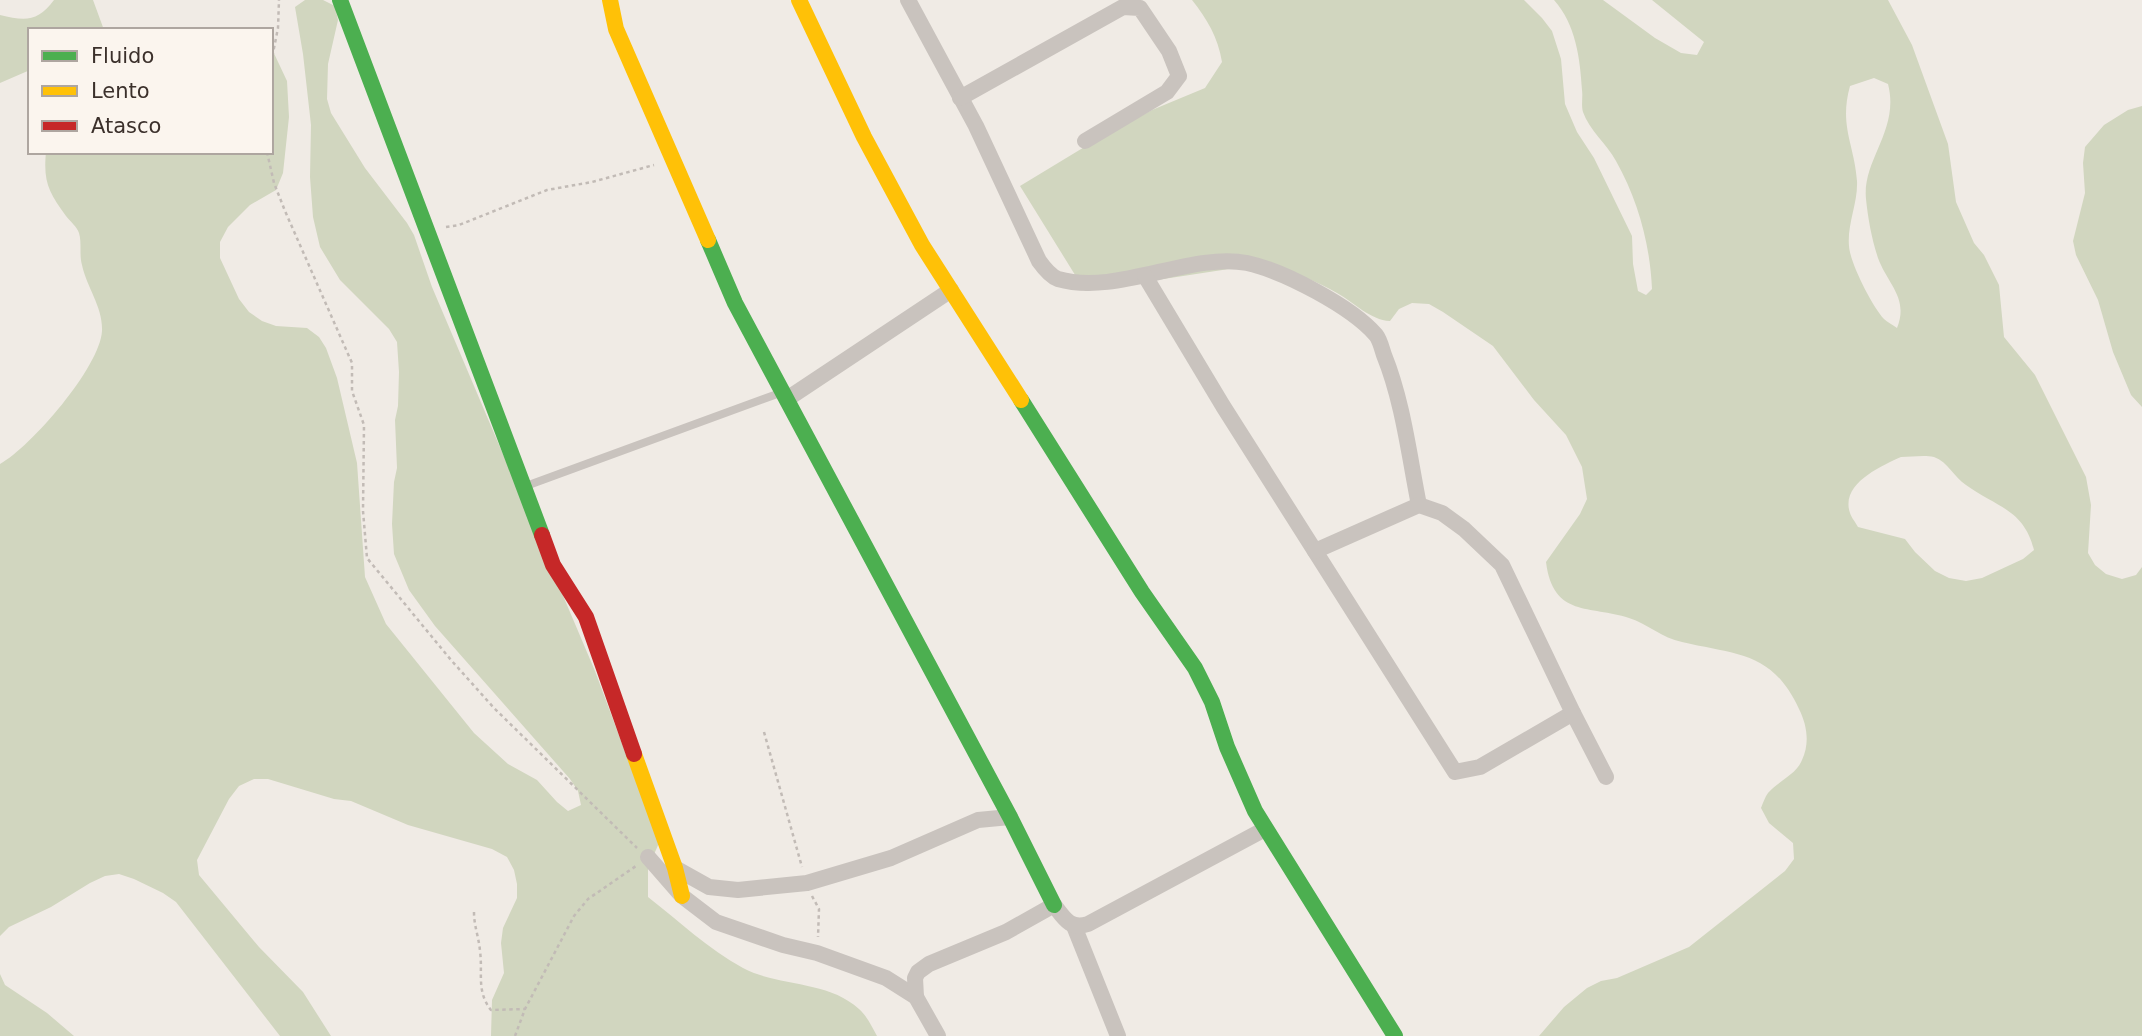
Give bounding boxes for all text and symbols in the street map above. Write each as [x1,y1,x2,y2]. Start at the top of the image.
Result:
legend [28,28,273,154]
text: Fluido [91,44,154,68]
text: Lento [91,79,150,103]
text: Atasco [91,114,161,138]

